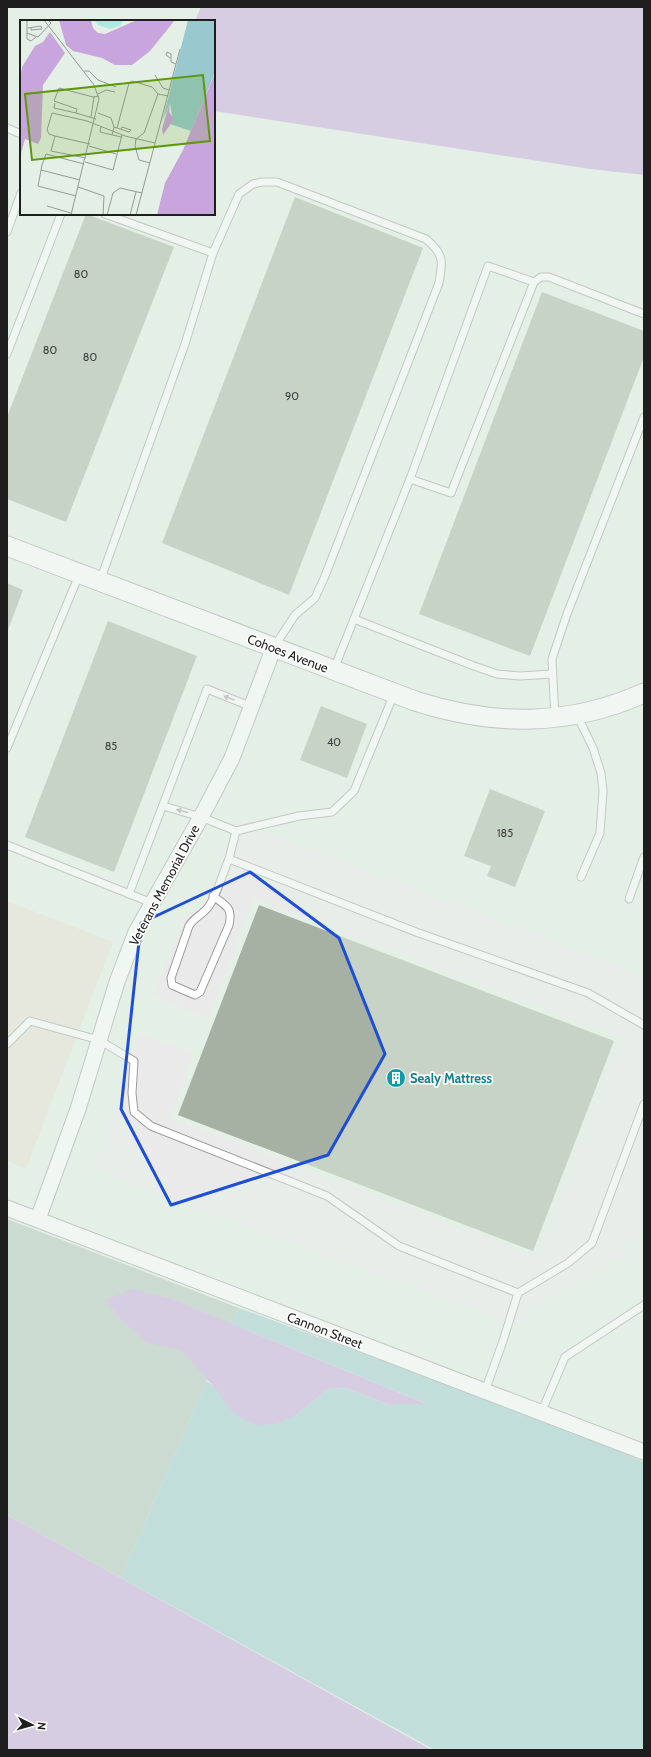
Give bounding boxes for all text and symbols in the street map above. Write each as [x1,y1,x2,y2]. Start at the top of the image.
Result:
inset map [20,20,215,215]
house number: 80 [74,267,88,281]
house number: 80 [43,343,57,357]
house number: 80 [83,350,97,364]
house number: 90 [285,389,299,403]
street label: Cohoes Avenue [245,630,331,676]
one-way arrow [224,695,235,701]
house number: 40 [327,735,341,749]
house number: 85 [105,739,117,753]
one-way arrow [176,808,188,814]
street label: Veterans Memorial Drive [125,822,203,948]
house number: 185 [497,826,513,840]
building icon: Sealy Mattress [385,1067,407,1089]
place label: Sealy Mattress [410,1070,492,1086]
street label: Cannon Street [285,1308,366,1352]
north arrow [12,1705,52,1745]
text: N [35,1721,49,1731]

